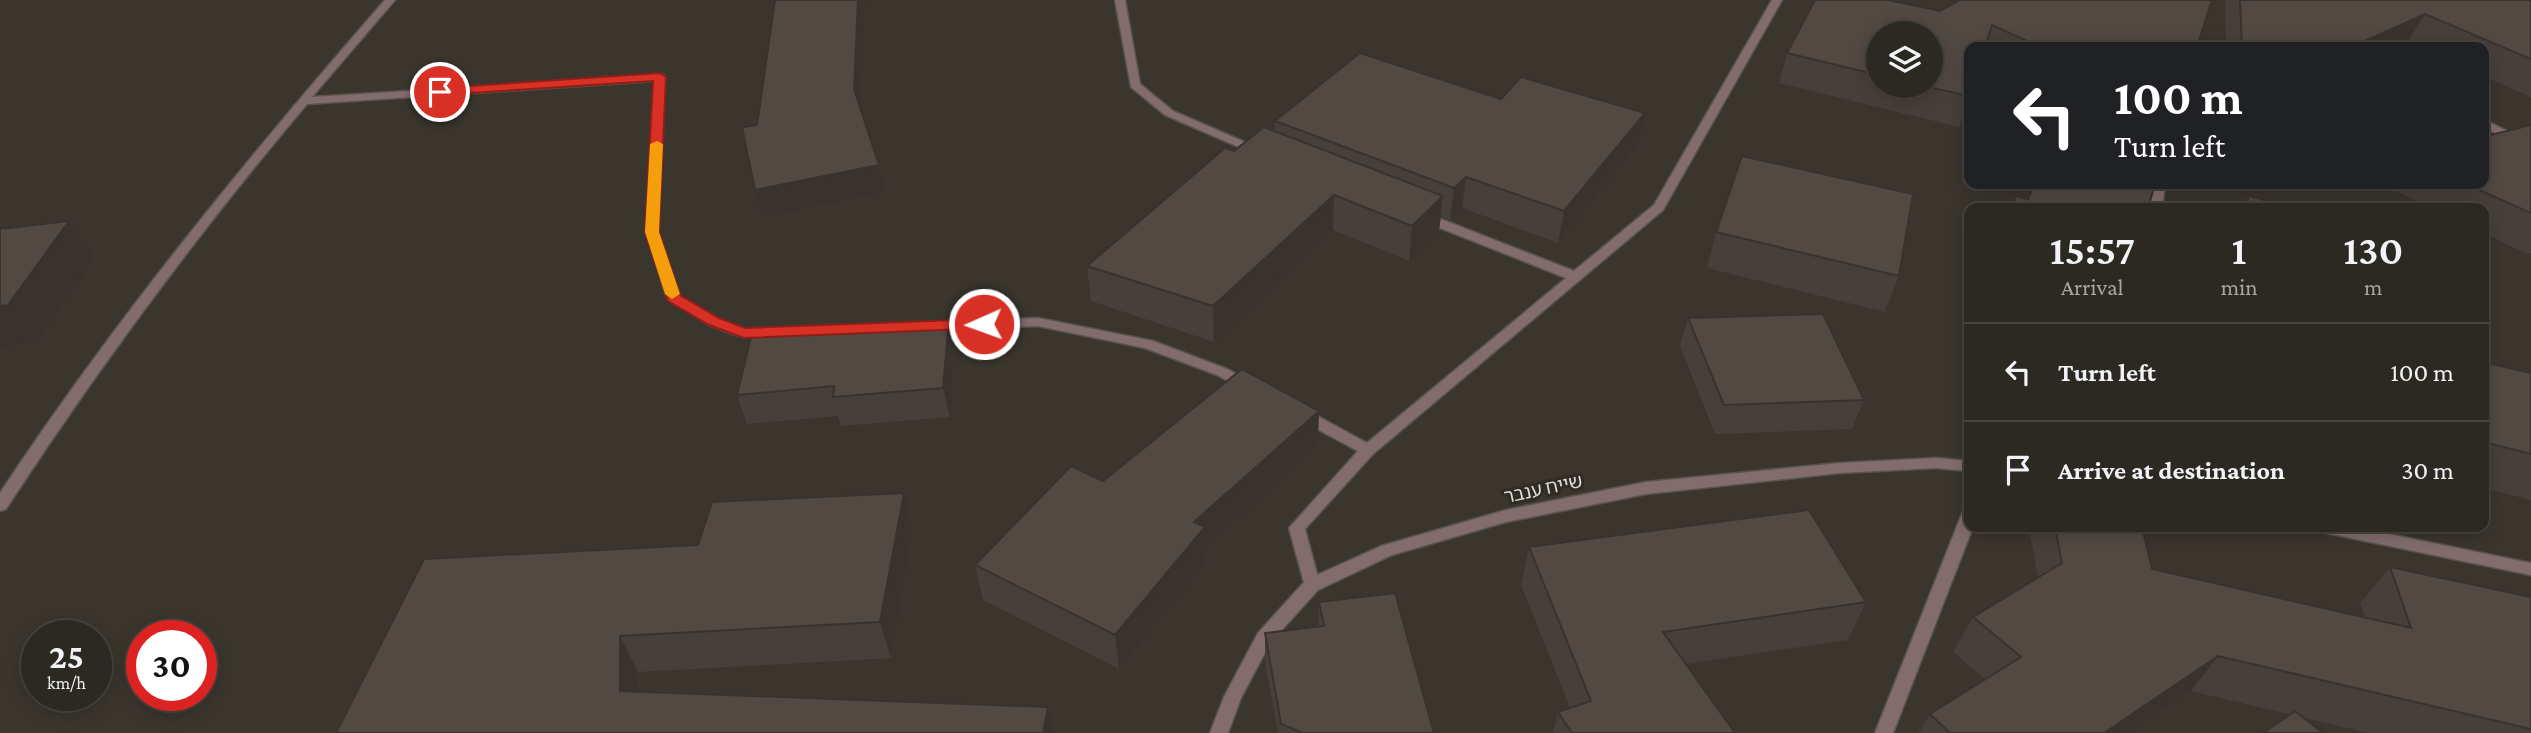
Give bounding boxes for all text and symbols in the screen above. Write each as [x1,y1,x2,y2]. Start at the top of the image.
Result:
map controls [1866,21,1943,98]
button: layers [1866,21,1943,98]
pin [410,62,470,122]
icon: left [1999,70,2090,161]
text: 100 m [2114,70,2243,125]
icon: arrive [421,73,459,111]
text: Turn left [2114,128,2225,164]
text: 15:57 [2050,226,2135,273]
text: 1 [2232,226,2247,273]
text: 130 [2343,226,2403,273]
text: Arrival [2061,274,2124,300]
text: min [2221,274,2258,300]
text: m [2364,274,2383,300]
position arrow [947,287,1021,361]
icon: left [1999,353,2037,391]
text: Turn left [2058,358,2156,387]
text: 100 m [2390,358,2454,387]
icon: arrive [1999,451,2037,489]
text: Arrive at destination [2058,456,2285,485]
text: 30 m [2401,456,2454,485]
street label: שייח ענבר [1502,470,1584,507]
speed limit sign: 30 [126,620,217,711]
text: 25 [49,637,84,676]
text: km/h [47,673,86,693]

